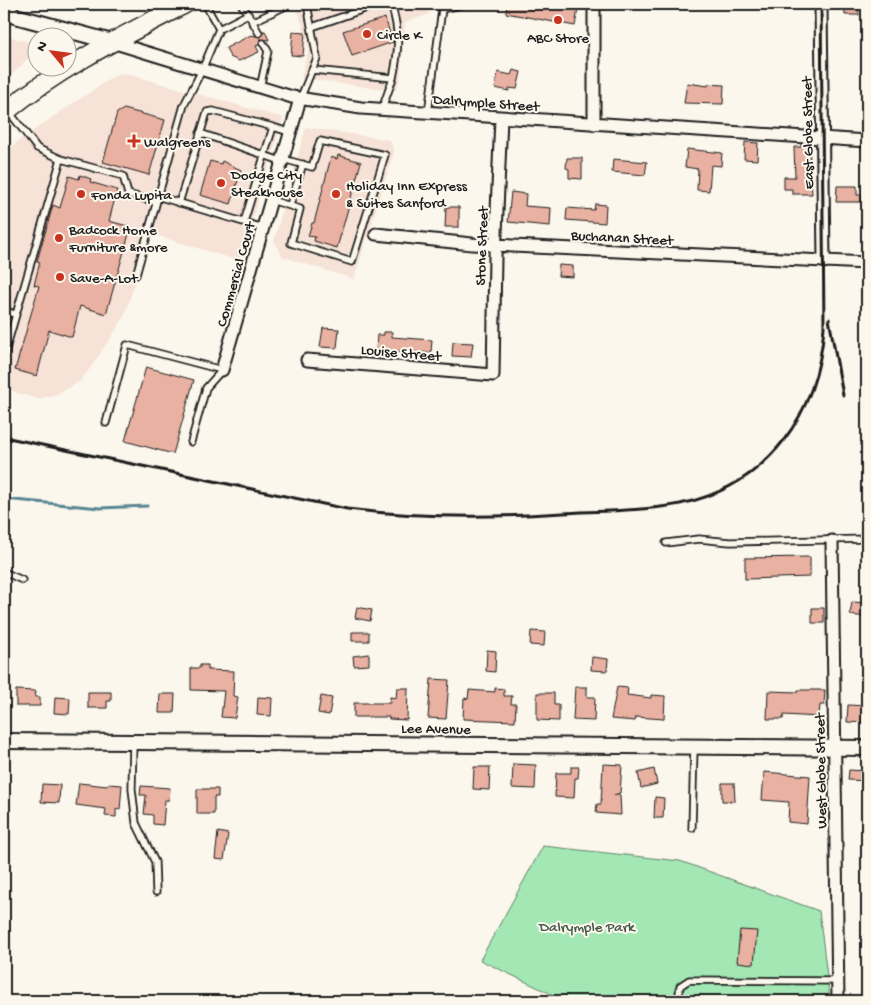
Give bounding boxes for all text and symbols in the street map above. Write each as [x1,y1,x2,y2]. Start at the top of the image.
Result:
marker: ABC Store [552,14,564,26]
place label: Circle K [377,27,423,45]
north arrow [28,28,78,78]
marker: Circle K [361,28,373,40]
place label: ABC Store [527,30,589,48]
text: N [33,39,52,55]
street label: East Globe Street [799,75,819,189]
street label: Dalrymple Street [431,91,542,117]
place label: Walgreens [144,134,211,152]
marker: Walgreens [128,135,140,147]
place label: Dodge City Steakhouse [230,167,303,202]
marker: Dodge City Steakhouse [215,177,227,189]
place label: Holiday Inn Express & Suites Sanford [346,178,468,213]
place label: Fonda Lupita [90,187,173,205]
marker: Fonda Lupita [75,188,87,200]
marker: Holiday Inn Express & Suites Sanford [330,188,342,200]
street label: Stone Street [473,204,493,286]
street label: Commercial Court [213,218,261,329]
place label: Badcock Home Furniture &more [68,222,168,257]
street label: Buchanan Street [569,227,675,251]
marker: Badcock Home Furniture &more [53,232,65,244]
place label: Save-A-Lot [70,270,139,288]
marker: Save-A-Lot [54,271,66,283]
street label: Louise Street [360,342,444,367]
street label: West Globe Street [812,711,832,829]
street label: Lee Avenue [401,720,471,740]
park label: Dalrymple Park [538,919,636,937]

